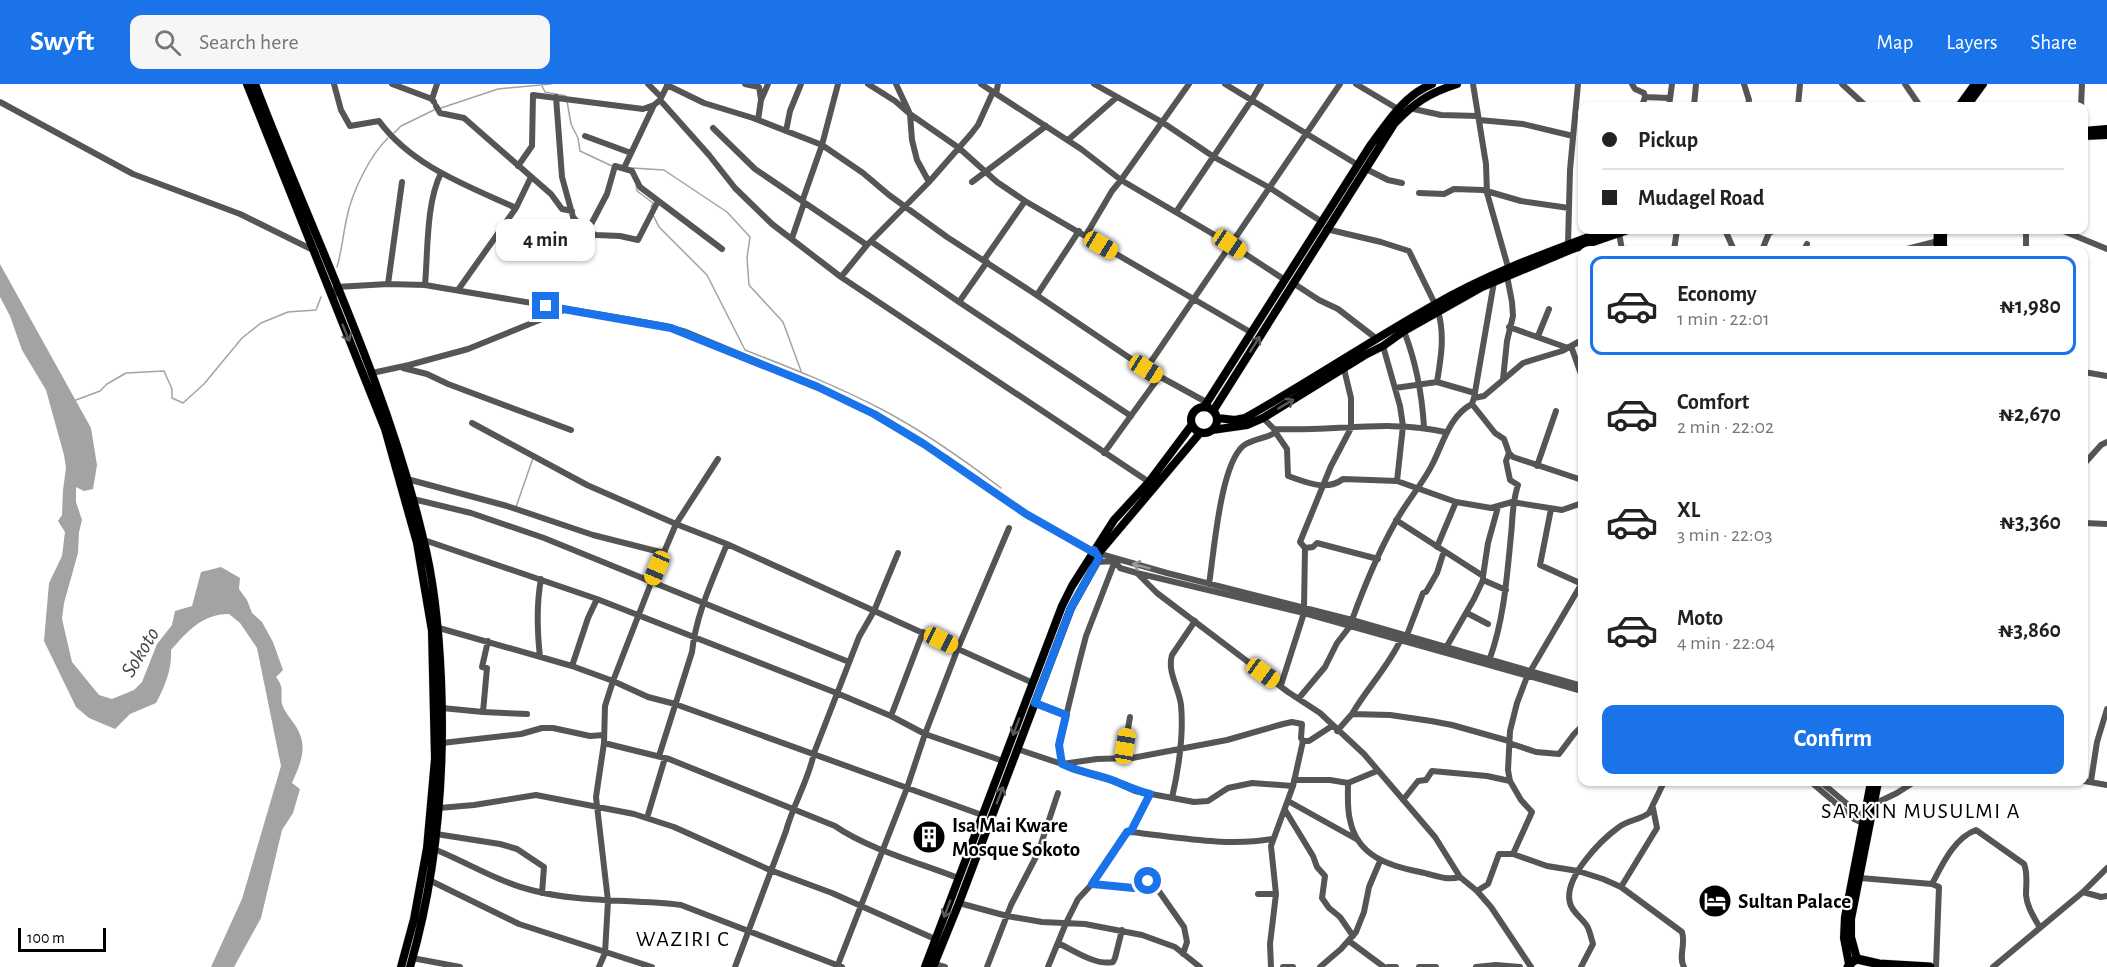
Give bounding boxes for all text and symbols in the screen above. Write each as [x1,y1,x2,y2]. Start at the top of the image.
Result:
search box [130,15,550,69]
icon: search [151,26,184,59]
text: Swyft [30,28,94,56]
text: Search here [199,31,299,53]
text: Map [1877,32,1913,53]
text: Layers [1946,32,1997,53]
text: Share [2030,32,2077,53]
text: Pickup [1638,129,1698,151]
text: Mudagel Road [1638,187,1764,209]
callout: 4 min [496,219,596,261]
car [1210,226,1250,262]
car [1081,228,1121,262]
text: 4 min [523,230,568,250]
icon: car [1605,279,1659,333]
text: Economy [1677,283,1757,305]
route end [532,292,559,319]
text: ₦1,980 [2000,295,2061,317]
text: 1 min · 22:01 [1677,309,1770,329]
one-way arrow [341,324,352,342]
one-way arrow [1250,336,1262,353]
car [1126,352,1166,386]
icon: car [1605,387,1659,441]
text: Comfort [1677,391,1749,413]
one-way arrow [1277,398,1294,410]
text: ₦2,670 [1998,403,2061,425]
text: 2 min · 22:02 [1677,417,1774,437]
icon: car [1605,495,1659,549]
text: XL [1677,499,1700,521]
text: ₦3,360 [1999,511,2061,533]
text: 3 min · 22:03 [1677,525,1772,545]
car [642,548,672,588]
one-way arrow [1132,560,1151,572]
icon: car [1605,603,1659,657]
text: Moto [1677,607,1723,629]
text: ₦3,860 [1998,619,2061,641]
water label: Sokoto [117,623,163,681]
car [921,624,961,656]
text: 4 min · 22:04 [1677,633,1775,653]
car [1243,655,1283,691]
button: Confirm [1602,705,2064,774]
one-way arrow [1010,717,1021,736]
car [1113,727,1137,765]
one-way arrow [995,786,1006,805]
district label: SARKIN MUSULMI A [1821,800,2021,822]
place label: Isa Mai Kware Mosque Sokoto [952,815,1080,860]
building icon: Isa Mai Kware Mosque Sokoto [911,819,947,855]
route start [1134,867,1161,894]
hotel icon: Sultan Palace [1697,883,1733,919]
place label: Sultan Palace [1738,891,1851,912]
one-way arrow [940,899,951,918]
scale bar [18,925,106,952]
district label: WAZIRI C [636,928,730,950]
text: 100 m [27,930,65,946]

